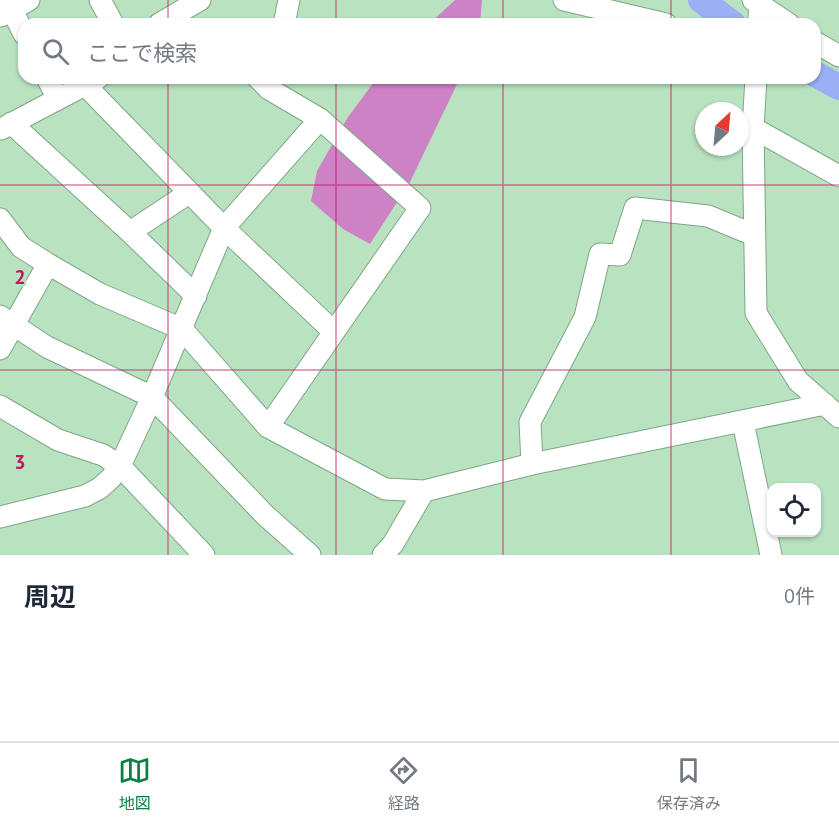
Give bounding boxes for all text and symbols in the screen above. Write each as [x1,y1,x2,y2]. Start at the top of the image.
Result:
search box [18,18,821,84]
icon: search [39,35,72,68]
text: ここで検索 [87,39,197,67]
north arrow [695,102,749,156]
text: 2 [14,264,26,290]
text: 3 [14,449,26,475]
map controls [767,483,821,537]
button: locate [767,483,821,537]
text: 周辺 [24,580,76,613]
text: 0件 [784,583,815,609]
tab: 地図 [118,754,151,814]
tab: 経路 [387,754,420,814]
tab: 保存済み [657,754,721,814]

